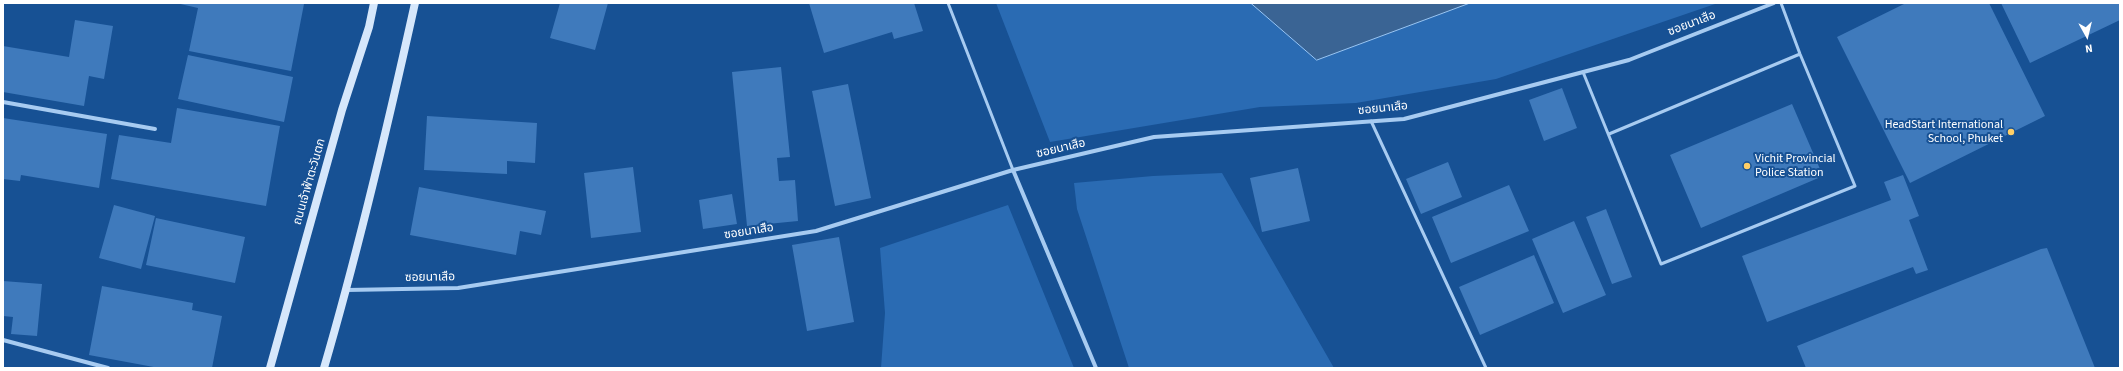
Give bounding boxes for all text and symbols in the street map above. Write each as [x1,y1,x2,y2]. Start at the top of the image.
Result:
street label: ซอยนาเสือ [1666,8,1718,40]
north arrow [2067,16,2107,56]
text: N [2084,40,2093,56]
street label: ซอยนาเสือ [1357,99,1409,119]
place label: HeadStart International School, Phuket [1885,118,2003,146]
marker: HeadStart International School, Phuket [2006,127,2016,137]
street label: ซอยนาเสือ [1035,136,1087,162]
street label: ถนนเจ้าฟ้าตะวันตก [291,137,329,227]
place label: Vichit Provincial Police Station [1755,152,1835,180]
marker: Vichit Provincial Police Station [1742,161,1752,171]
street label: ซอยนาเสือ [723,221,775,243]
street label: ซอยนาเสือ [405,270,455,286]

